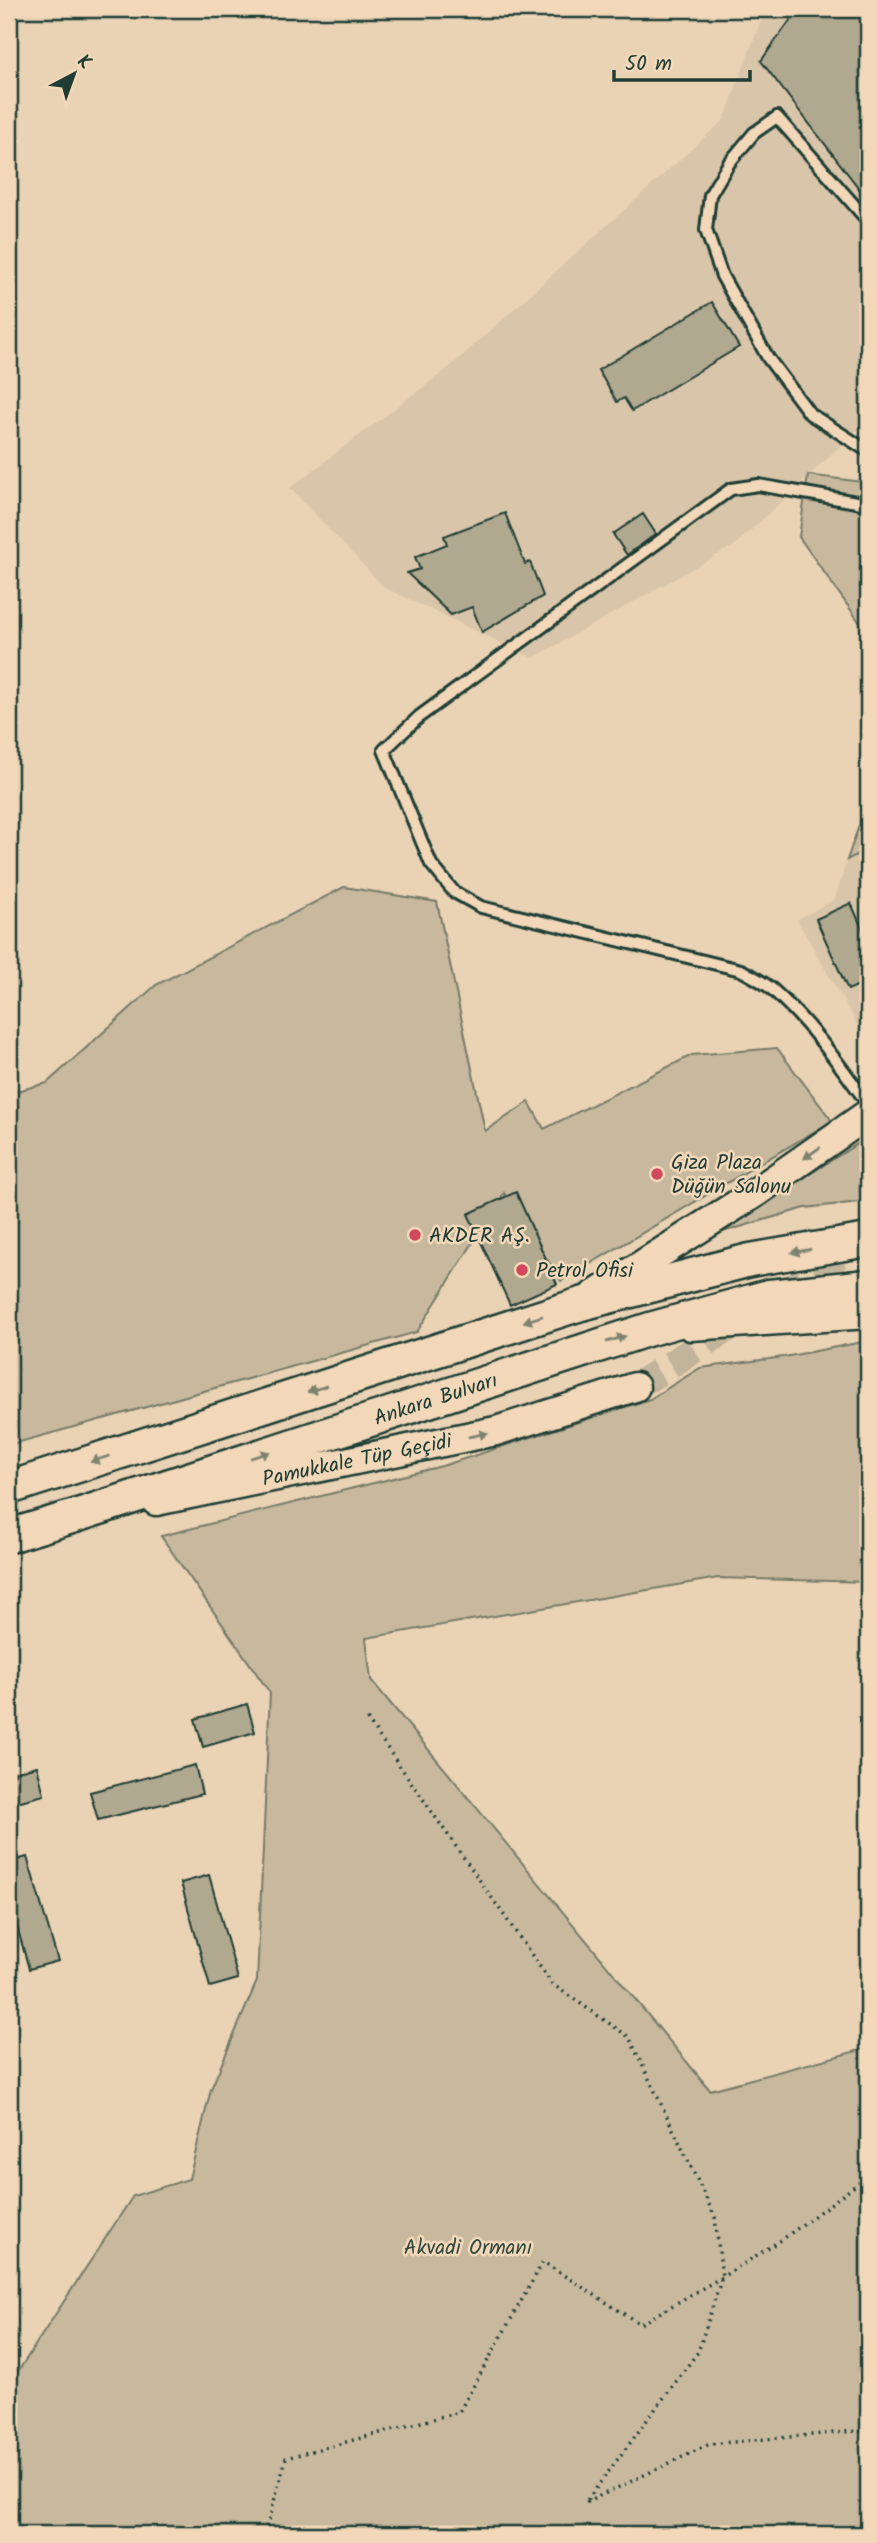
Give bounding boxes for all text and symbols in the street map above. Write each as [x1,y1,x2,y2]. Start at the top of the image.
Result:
north arrow [38,38,108,108]
scale bar [614,38,751,82]
text: K [70,48,98,78]
text: 50 m [625,48,672,81]
one-way arrow [803,1146,821,1160]
place label: Giza Plaza Düğün Salonu [671,1147,791,1204]
marker: Giza Plaza Düğün Salonu [649,1166,665,1182]
place label: AKDER AŞ. [429,1220,530,1253]
marker: AKDER AŞ. [407,1227,423,1243]
one-way arrow [790,1246,812,1257]
place label: Petrol Ofisi [536,1255,634,1288]
marker: Petrol Ofisi [514,1262,530,1278]
one-way arrow [523,1315,544,1325]
one-way arrow [606,1333,627,1344]
street label: Ankara Bulvarı [370,1365,502,1436]
one-way arrow [306,1385,327,1395]
street label: Pamukkale Tüp Geçidi [259,1425,456,1497]
one-way arrow [467,1429,489,1440]
one-way arrow [250,1449,271,1460]
one-way arrow [90,1455,111,1465]
park label: Akvadi Ormanı [404,2232,532,2265]

